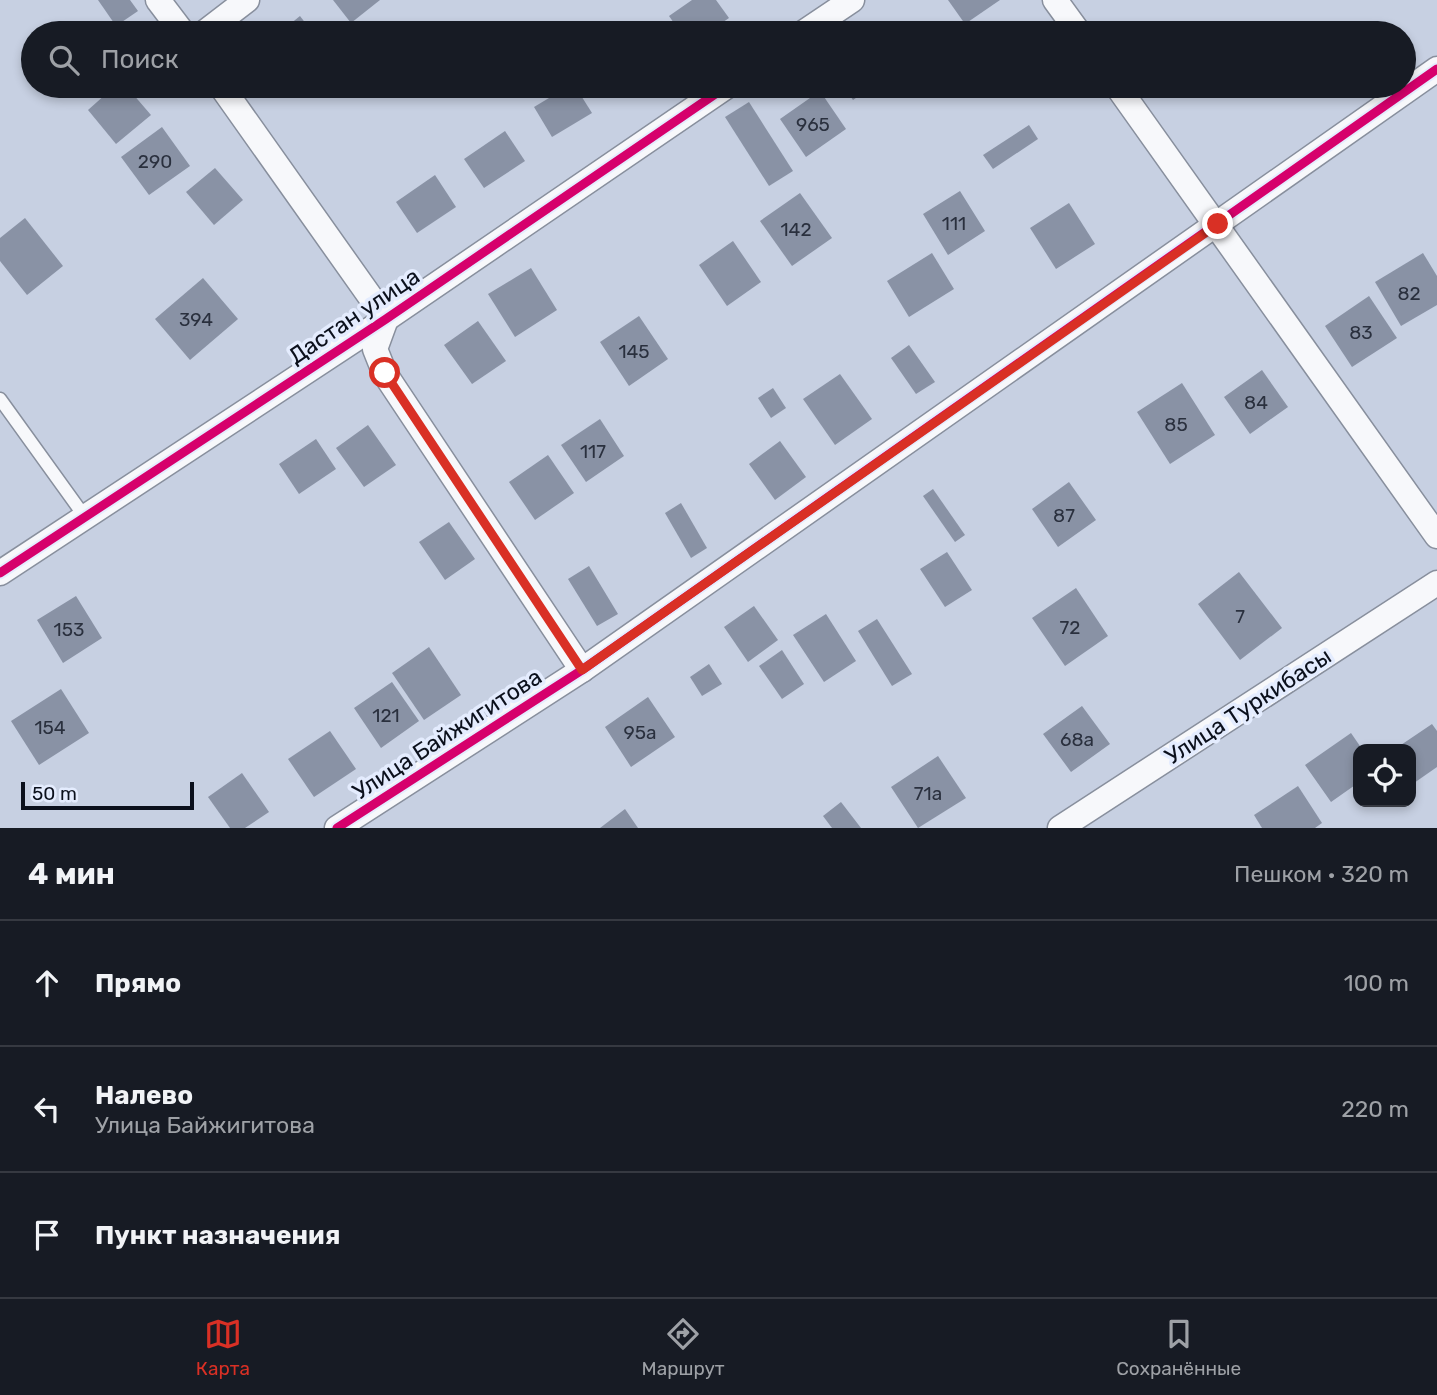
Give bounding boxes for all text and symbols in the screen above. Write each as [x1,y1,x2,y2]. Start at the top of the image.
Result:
search box [21,21,1416,98]
icon: search [45,41,83,79]
text: Поиск [101,44,179,75]
house number: 965 [796,113,830,136]
house number: 290 [138,150,172,173]
route end [1202,208,1233,239]
house number: 111 [942,212,966,235]
house number: 142 [780,218,812,241]
street label: Дастан улица [283,262,425,370]
house number: 82 [1397,282,1421,305]
house number: 394 [179,308,213,331]
house number: 83 [1349,321,1373,344]
house number: 145 [618,340,650,363]
route start [369,357,400,388]
house number: 84 [1244,391,1268,414]
house number: 85 [1164,413,1188,436]
house number: 117 [580,440,606,463]
house number: 87 [1053,504,1075,527]
house number: 7 [1235,605,1245,628]
house number: 72 [1060,616,1080,639]
house number: 153 [54,618,84,641]
street label: Улица Туркибасы [1160,642,1336,770]
street label: Улица Байжигитова [347,662,547,806]
house number: 121 [372,704,400,727]
house number: 154 [34,716,66,739]
house number: 95а [623,721,657,744]
house number: 68а [1060,728,1094,751]
map controls [1353,744,1416,807]
button: locate [1353,744,1416,807]
scale bar [21,779,194,811]
text: 50 m [32,782,77,805]
house number: 71а [914,782,942,805]
text: 4 мин [28,856,115,892]
text: Пешком · 320 m [1234,860,1409,888]
icon: ahead [28,964,66,1002]
text: Прямо [95,968,181,999]
text: 100 m [1344,969,1409,997]
text: Налево [95,1080,193,1111]
icon: left [28,1090,66,1128]
text: 220 m [1341,1095,1409,1123]
text: Улица Байжигитова [95,1111,315,1139]
icon: arrive [28,1216,66,1254]
text: Пункт назначения [95,1220,340,1251]
tab: Карта [196,1315,250,1380]
tab: Маршрут [642,1315,725,1380]
tab: Сохранённые [1116,1315,1241,1380]

